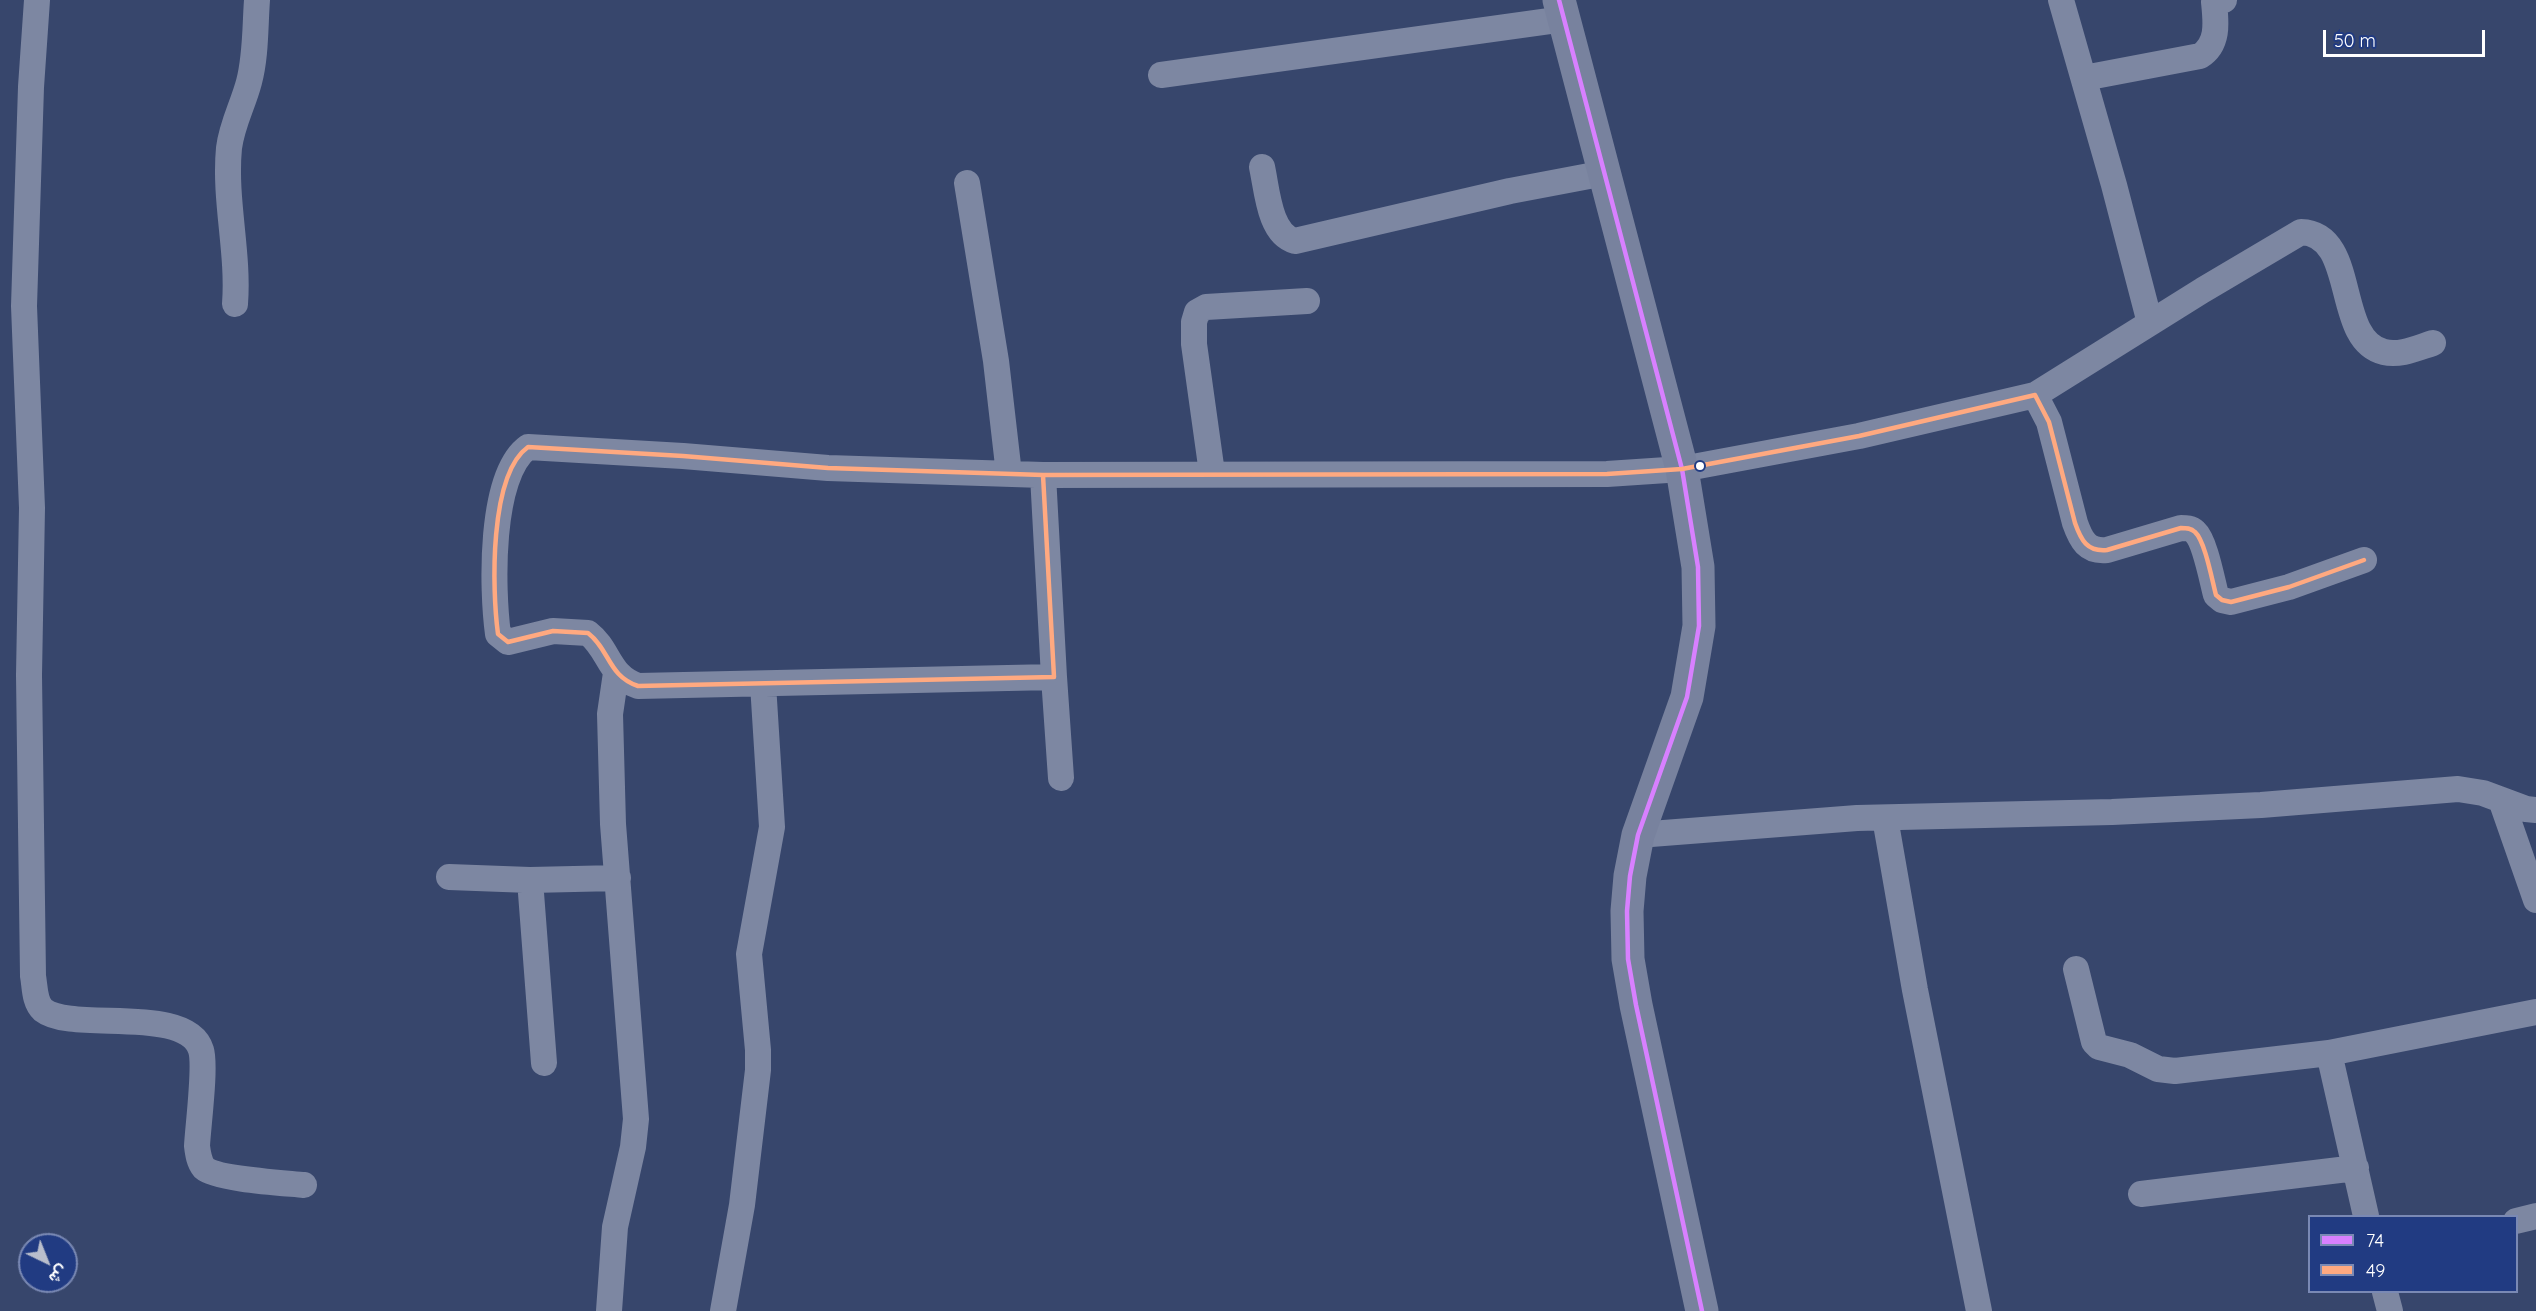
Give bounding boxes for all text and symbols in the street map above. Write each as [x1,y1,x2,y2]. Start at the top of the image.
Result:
scale bar [2326,18,2488,56]
text: 50 m [2334,29,2376,52]
unlabelled marker [1694,460,1706,472]
legend [2308,1215,2518,1293]
text: 74 [2366,1229,2384,1252]
north arrow [18,1233,78,1293]
text: 49 [2366,1259,2385,1282]
text: ش [45,1261,73,1289]

